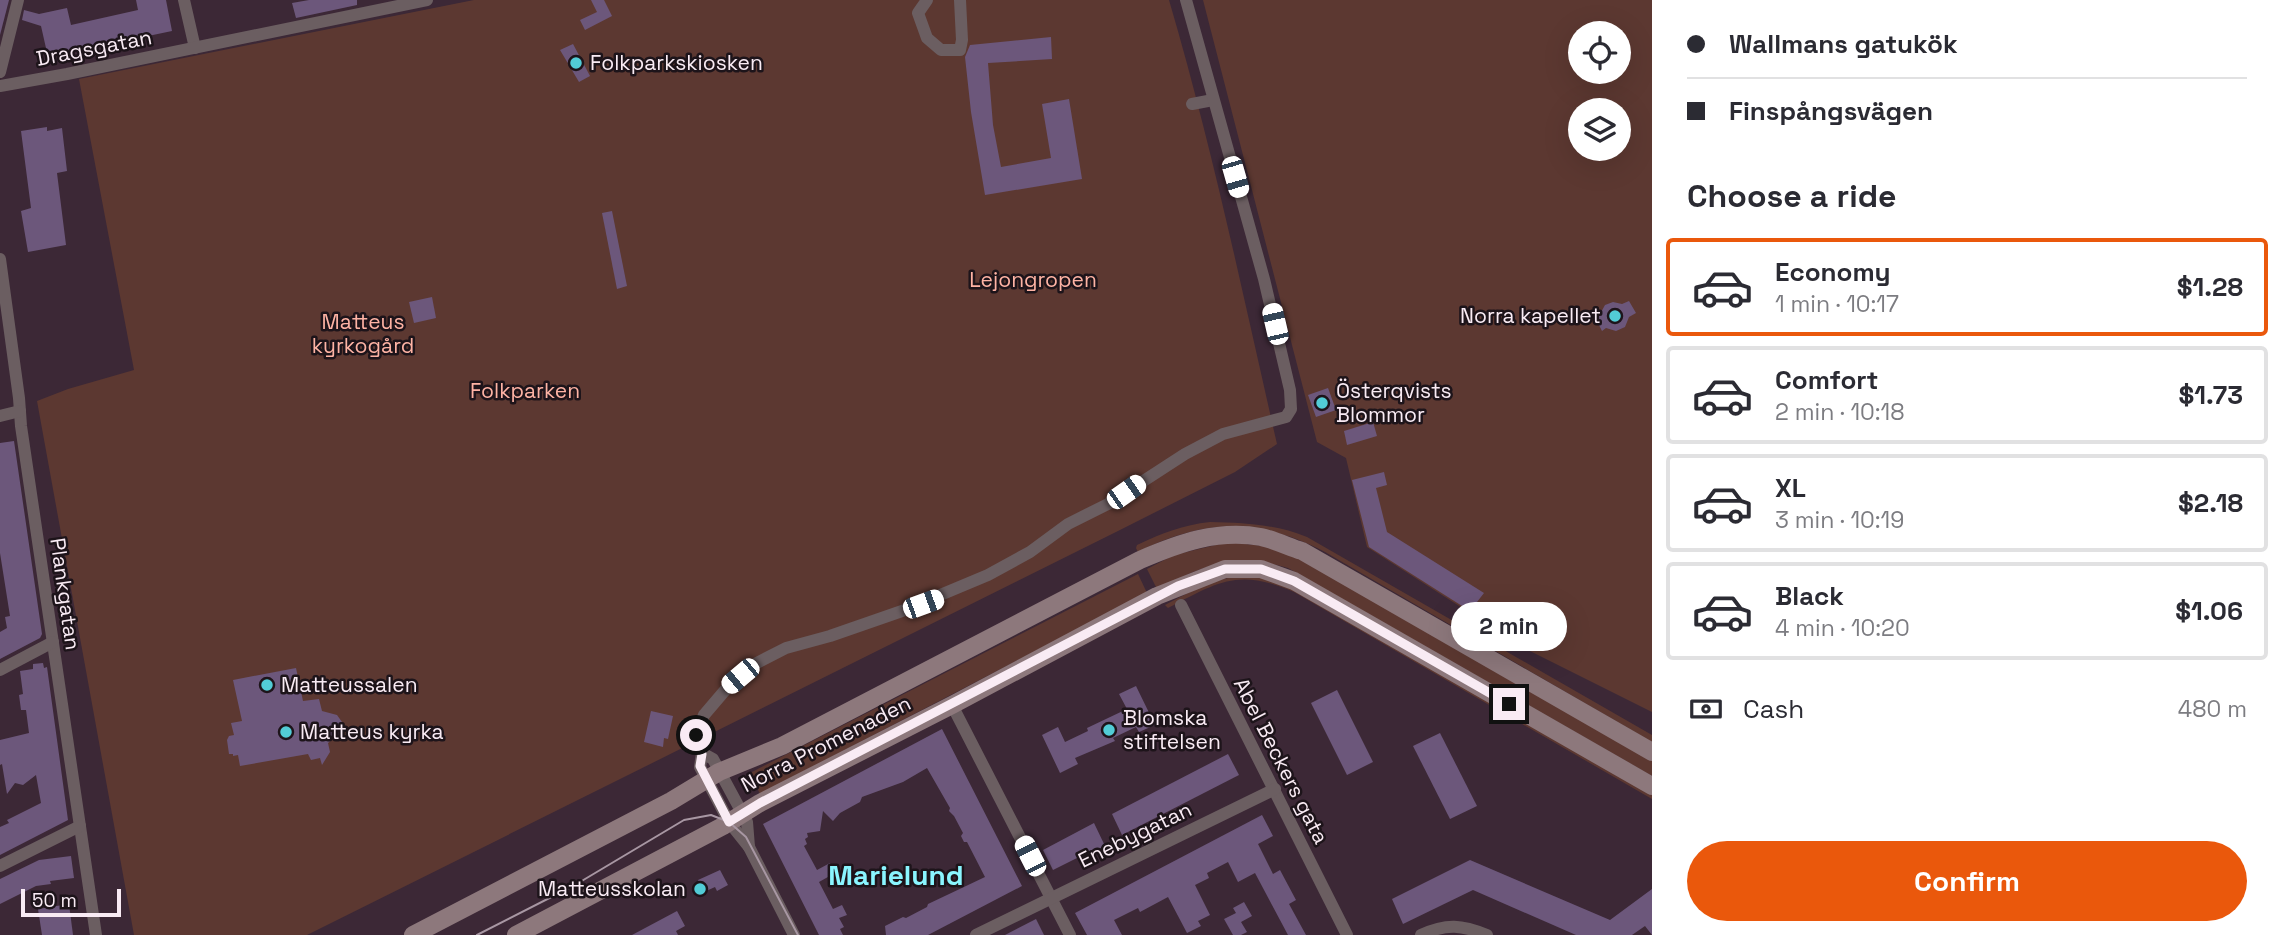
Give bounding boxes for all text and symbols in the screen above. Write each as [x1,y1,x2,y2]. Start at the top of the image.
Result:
map controls [1568,21,1631,161]
button: locate [1568,21,1631,84]
street label: Dragsgatan [34,23,154,72]
text: Wallmans gatukök [1729,27,1958,61]
place label: Folkparkskiosken [590,49,763,76]
marker: Folkparkskiosken [568,55,584,71]
text: Finspångsvägen [1729,94,1933,128]
button: layers [1568,98,1631,161]
car [1220,154,1251,200]
text: Choose a ride [1687,176,1897,216]
text: Economy [1775,255,1891,289]
icon: car [1691,256,1754,319]
park label: Lejongropen [969,266,1097,293]
text: $1.28 [2177,270,2243,304]
text: 1 min · 10:17 [1775,289,1899,319]
car [1261,301,1290,347]
place label: Norra kapellet [1460,302,1601,329]
park label: Matteus kyrkogård [312,308,414,359]
marker: Norra kapellet [1607,308,1623,324]
text: Comfort [1775,363,1878,397]
icon: car [1691,364,1754,427]
park label: Folkparken [470,377,580,404]
place label: Österqvists Blommor [1336,377,1452,428]
text: $1.73 [2178,378,2243,412]
marker: Österqvists Blommor [1314,395,1330,411]
text: 2 min · 10:18 [1775,397,1905,427]
car [1103,471,1150,513]
text: XL [1775,471,1806,505]
icon: car [1691,472,1754,535]
text: $2.18 [2178,486,2243,520]
text: 3 min · 10:19 [1775,505,1904,535]
street label: Plankgatan [44,536,87,652]
text: Black [1775,579,1844,613]
icon: car [1691,580,1754,643]
car [900,587,947,621]
text: $1.06 [2175,594,2243,628]
callout: 2 min [1451,602,1567,652]
text: 2 min [1479,611,1539,641]
text: 4 min · 10:20 [1775,613,1910,643]
car [718,654,763,698]
place label: Matteussalen [281,671,418,698]
street label: Abel Beckers gata [1228,673,1335,848]
marker: Matteussalen [259,677,275,693]
route end [1493,688,1525,720]
street label: Norra Promenaden [736,689,915,798]
icon: cash [1687,690,1725,728]
text: Cash [1743,692,1804,726]
text: 480 m [2178,694,2247,724]
place label: Blomska stiftelsen [1123,704,1221,755]
place label: Matteus kyrka [300,718,444,745]
route start [680,719,712,751]
marker: Blomska stiftelsen [1101,722,1117,738]
marker: Matteus kyrka [278,724,294,740]
street label: Enebygatan [1074,795,1196,874]
car [1012,833,1049,879]
button: Confirm [1687,841,2247,921]
district label: Marielund [828,857,964,893]
place label: Matteusskolan [538,875,686,902]
marker: Matteusskolan [692,881,708,897]
scale bar [21,886,121,918]
text: 50 m [32,888,77,913]

